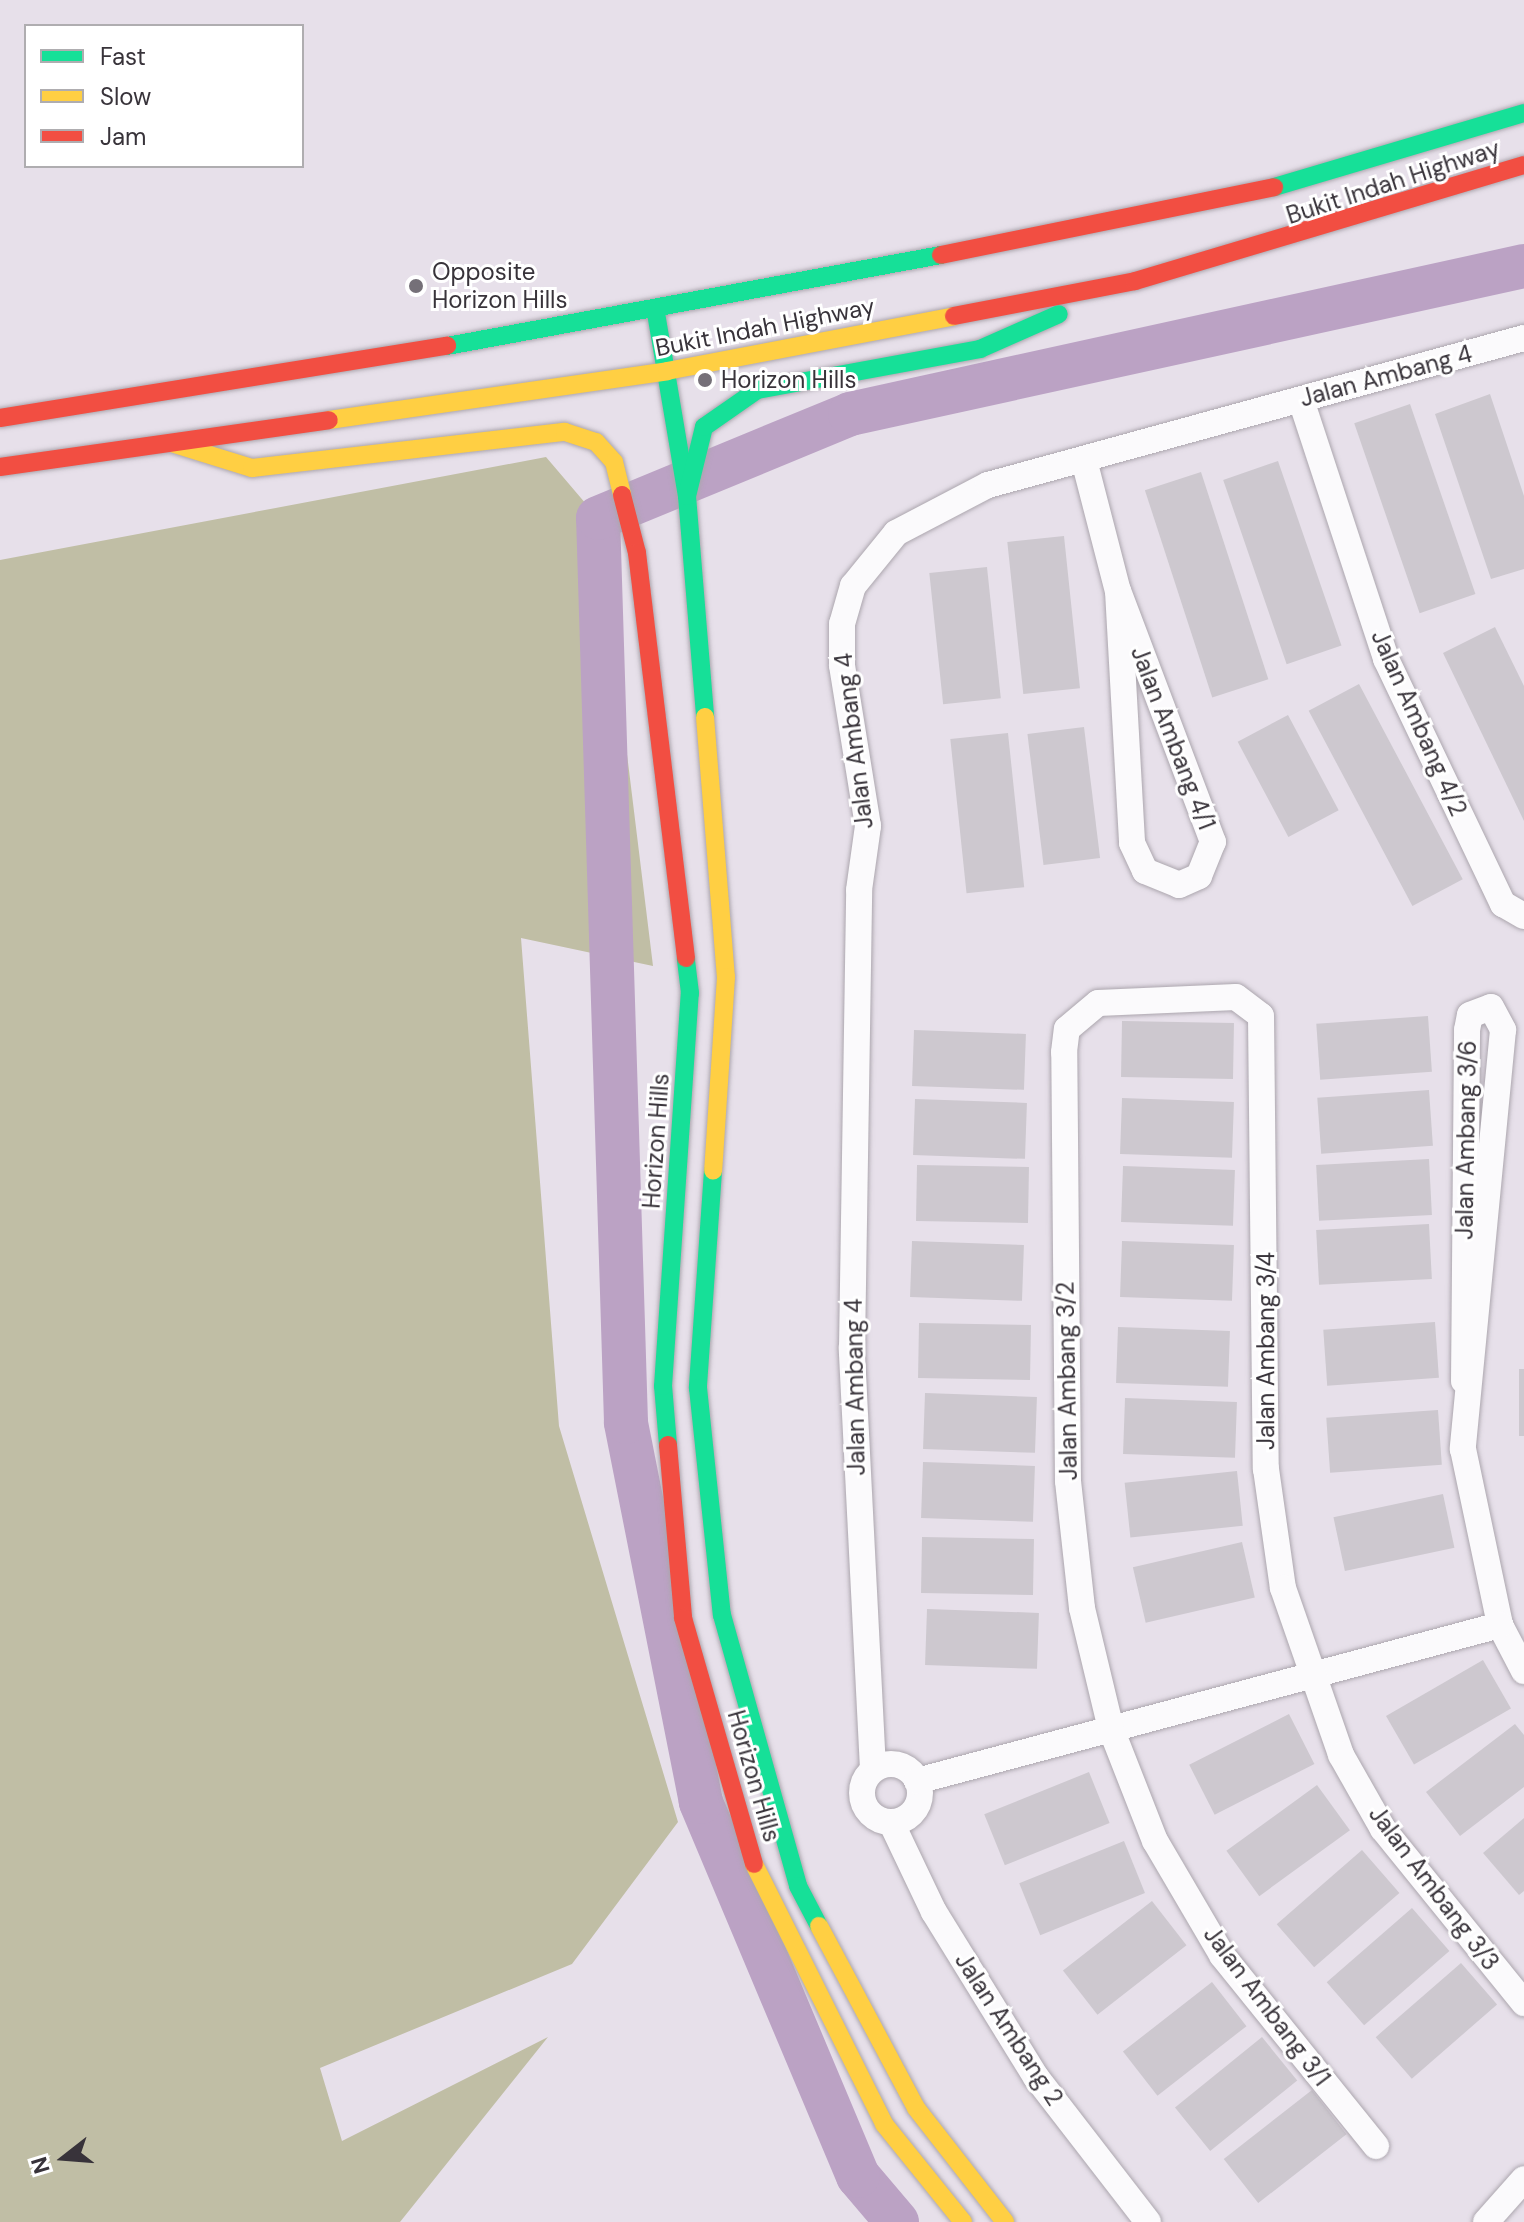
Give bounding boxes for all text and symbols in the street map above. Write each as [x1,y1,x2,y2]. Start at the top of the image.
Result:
legend [24,24,304,168]
text: Fast [100,41,146,72]
text: Slow [100,81,151,112]
text: Jam [100,121,146,152]
street label: Bukit Indah Highway [1283,134,1503,230]
place label: Opposite Horizon Hills [432,258,567,314]
marker: Opposite Horizon Hills [407,277,425,295]
street label: Bukit Indah Highway [653,292,877,362]
street label: Jalan Ambang 4 [1297,339,1475,413]
place label: Horizon Hills [721,366,856,394]
marker: Horizon Hills [696,371,714,389]
street label: Jalan Ambang 4/2 [1365,626,1473,820]
street label: Jalan Ambang 4/1 [1125,642,1221,834]
street label: Jalan Ambang 4 [829,651,879,831]
street label: Jalan Ambang 3/6 [1450,1040,1482,1240]
street label: Horizon Hills [637,1072,675,1210]
street label: Jalan Ambang 3/4 [1252,1252,1280,1450]
street label: Jalan Ambang 3/2 [1051,1281,1083,1481]
street label: Jalan Ambang 4 [839,1298,871,1476]
street label: Horizon Hills [721,1707,787,1845]
street label: Jalan Ambang 3/3 [1363,1800,1505,1976]
street label: Jalan Ambang 3/1 [1198,1920,1336,2092]
street label: Jalan Ambang 2 [949,1947,1069,2111]
north arrow [24,2118,104,2198]
text: N [24,2153,57,2177]

